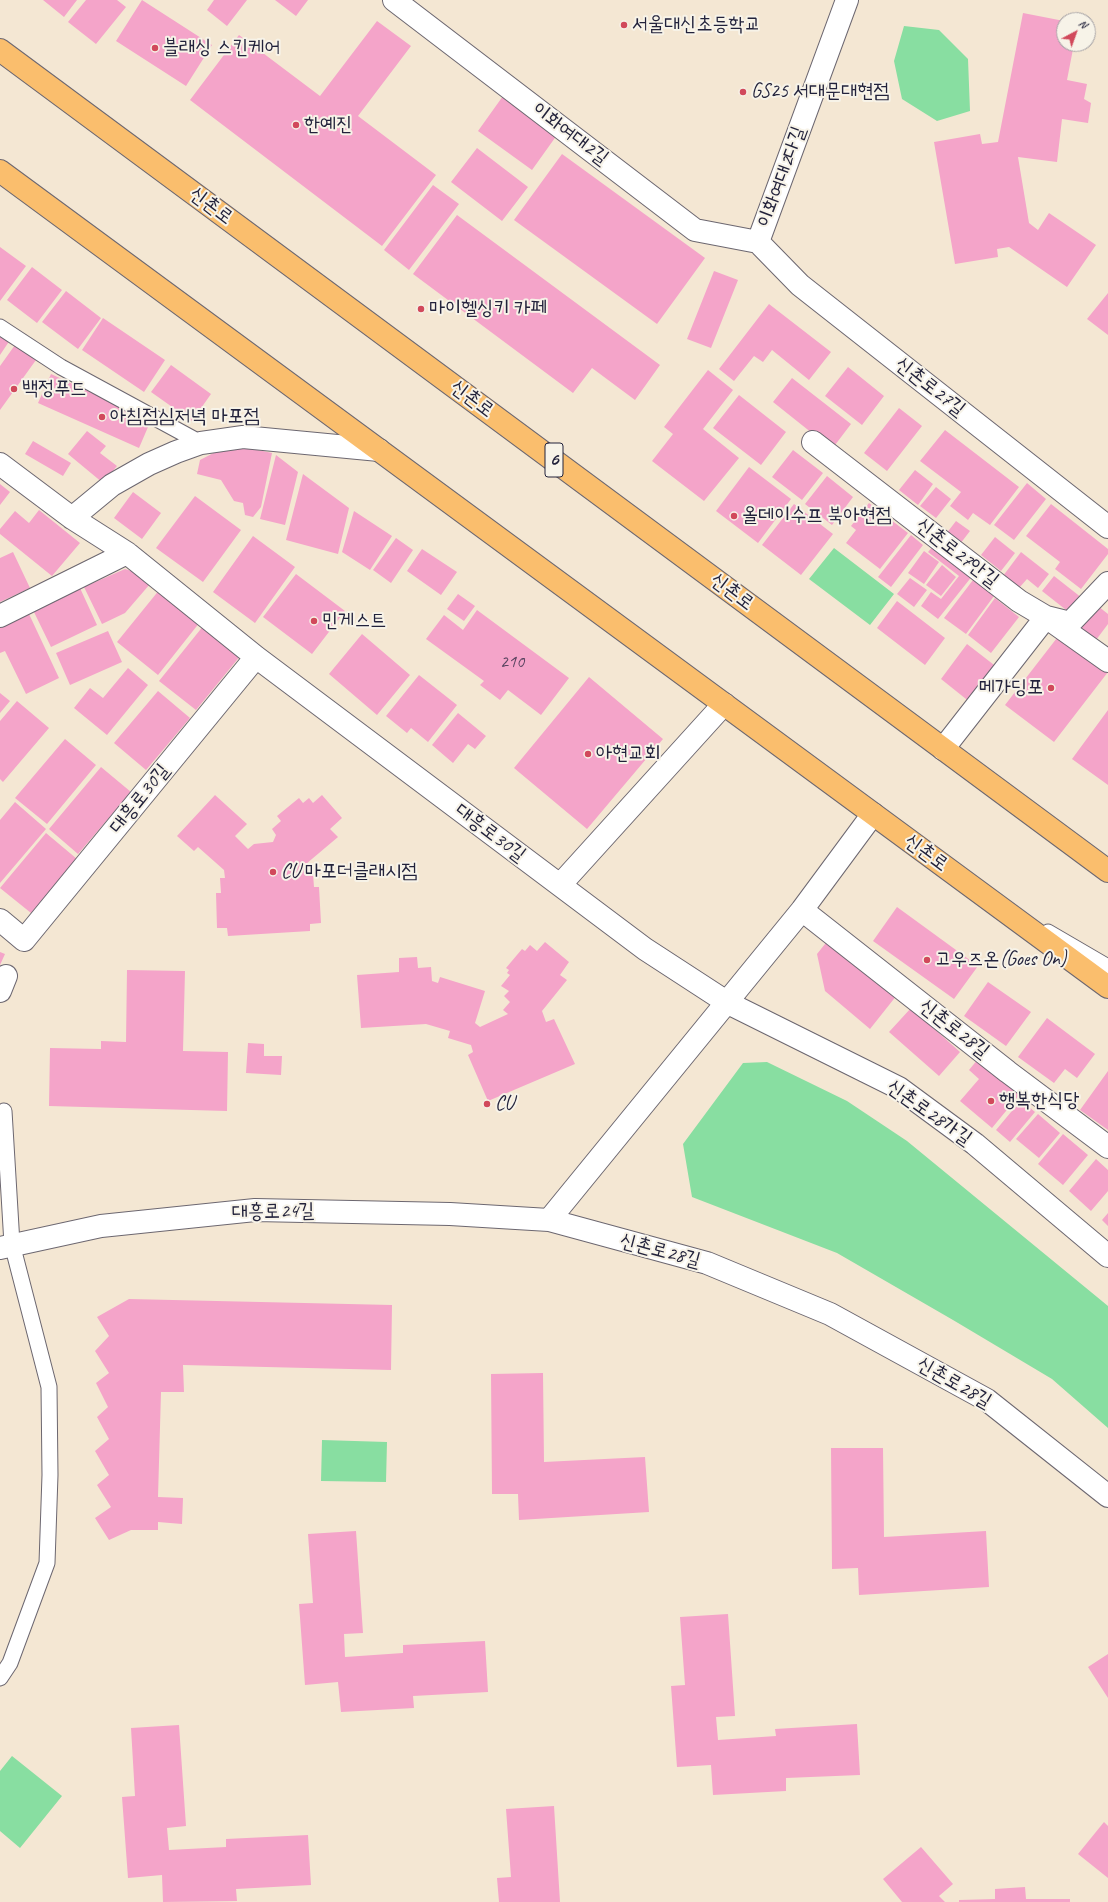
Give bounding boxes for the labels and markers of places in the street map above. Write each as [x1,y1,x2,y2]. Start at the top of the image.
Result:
place label: 서울대신초등학교 [632,13,761,37]
marker: 서울대신초등학교 [619,20,629,30]
place label: 블래싱 스킨케어 [163,36,280,60]
marker: 블래싱 스킨케어 [150,43,160,53]
place label: GS25 서대문대현점 [751,80,889,104]
marker: GS25 서대문대현점 [738,87,748,97]
place label: 한예진 [304,113,352,137]
marker: 한예진 [291,120,301,130]
place label: 마이헬싱키 카페 [429,297,546,321]
marker: 마이헬싱키 카페 [416,304,426,314]
place label: 백정푸드 [22,377,86,401]
marker: 백정푸드 [9,384,19,394]
place label: 아침점심저녁 마포점 [110,405,260,429]
marker: 아침점심저녁 마포점 [97,412,107,422]
place label: 올데이수프 북아현점 [742,504,892,528]
marker: 올데이수프 북아현점 [729,511,739,521]
place label: 민게스트 [322,609,386,633]
marker: 민게스트 [309,616,319,626]
place label: 메가딩포 [979,676,1043,700]
marker: 메가딩포 [1046,683,1056,693]
place label: 아현교회 [596,742,660,766]
marker: 아현교회 [583,749,593,759]
place label: CU 마포더클래시점 [281,860,417,884]
marker: CU 마포더클래시점 [268,867,278,877]
place label: 고우즈온(Goes On) [935,948,1066,972]
marker: 고우즈온(Goes On) [922,955,932,965]
place label: 행복한식당 [999,1089,1079,1113]
place label: CU [495,1092,514,1116]
marker: 행복한식당 [986,1096,996,1106]
marker: CU [482,1099,492,1109]

